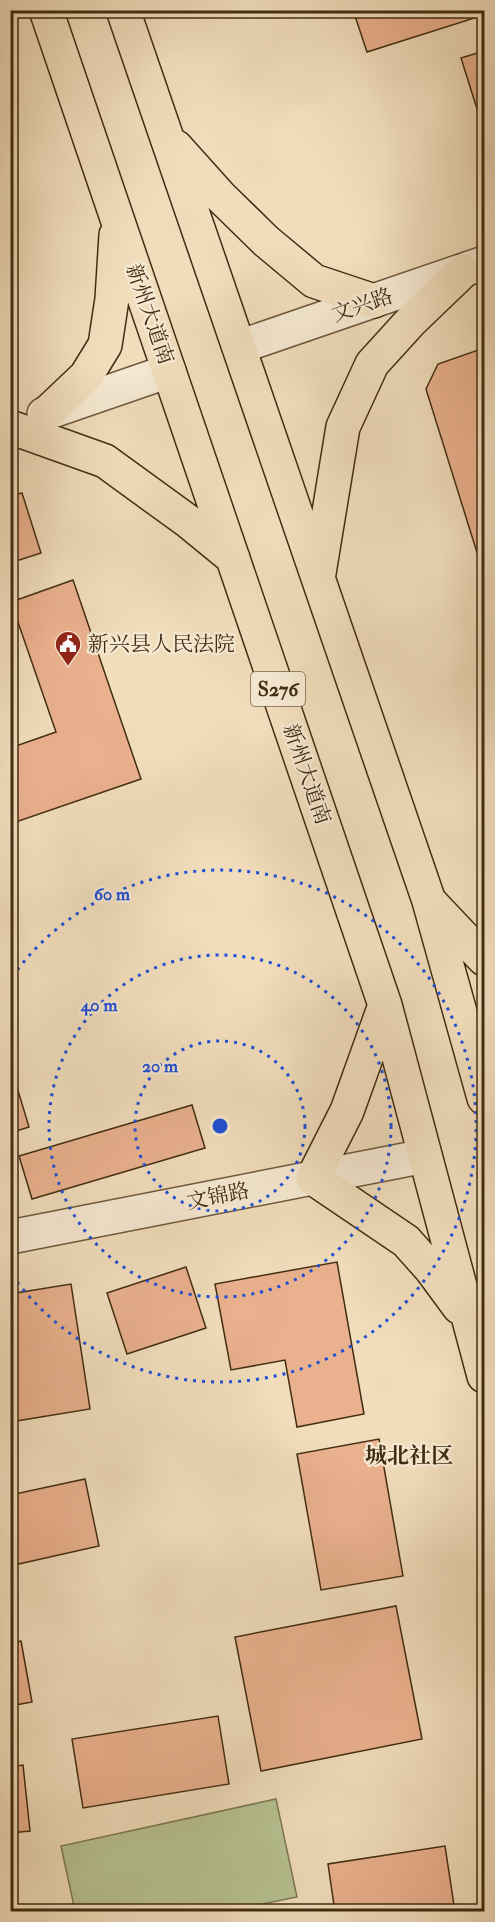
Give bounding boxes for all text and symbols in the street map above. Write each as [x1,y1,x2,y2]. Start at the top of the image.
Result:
street label: 新州大道南 [120,260,179,368]
street label: 文兴路 [328,282,396,328]
public building icon: 新兴县人民法院 [53,629,83,667]
place label: 新兴县人民法院 [88,631,235,658]
road number: S276 [251,672,305,706]
street label: 新州大道南 [277,720,336,828]
text: 60 m [94,883,131,906]
text: 40 m [80,994,118,1017]
text: 20 m [142,1055,179,1078]
centre of rings [210,1116,230,1136]
street label: 文锦路 [185,1177,252,1216]
district label: 城北社区 [365,1442,453,1470]

